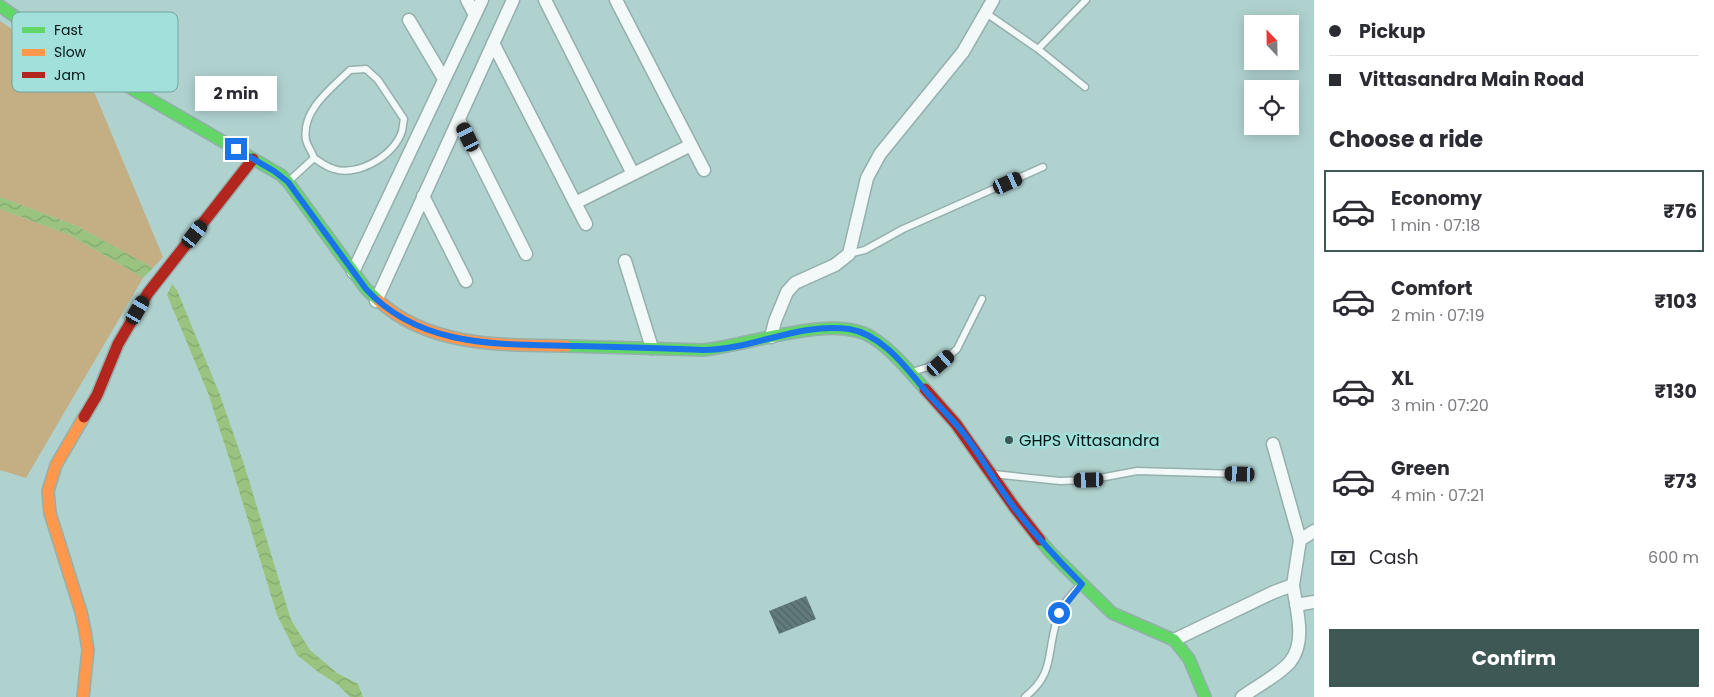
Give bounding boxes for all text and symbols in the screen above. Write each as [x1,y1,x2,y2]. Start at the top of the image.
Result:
legend [12,12,178,92]
north arrow [1244,15,1299,70]
map controls [1244,15,1299,135]
text: Pickup [1359,18,1425,45]
text: Fast [54,20,83,40]
text: Slow [54,42,87,62]
text: Jam [54,65,85,85]
text: Vittasandra Main Road [1359,66,1584,93]
callout: 2 min [195,76,277,112]
button: locate [1244,80,1299,135]
text: 2 min [214,82,258,105]
car [454,120,481,154]
text: Choose a ride [1329,124,1483,155]
route end [225,138,247,160]
car [991,170,1024,196]
text: Economy [1391,185,1482,212]
icon: car [1331,189,1376,234]
text: ₹76 [1663,198,1697,225]
text: 1 min · 07:18 [1391,214,1480,237]
car [179,218,210,250]
text: Comfort [1391,275,1473,302]
icon: car [1331,279,1376,324]
text: ₹103 [1655,288,1697,315]
car [124,293,151,327]
text: 2 min · 07:19 [1391,304,1484,327]
car [924,347,957,379]
text: XL [1391,365,1414,392]
icon: car [1331,369,1376,414]
text: ₹130 [1655,378,1697,405]
text: 3 min · 07:20 [1391,394,1489,417]
place label: GHPS Vittasandra [1019,429,1160,452]
marker: GHPS Vittasandra [1003,434,1015,446]
text: Green [1391,455,1450,482]
icon: car [1331,459,1376,504]
car [1224,466,1255,482]
text: ₹73 [1664,468,1697,495]
car [1073,472,1104,488]
text: 4 min · 07:21 [1391,484,1484,507]
icon: cash [1329,544,1357,572]
text: Cash [1369,544,1419,571]
text: 600 m [1648,546,1699,569]
route start [1048,602,1070,624]
button: Confirm [1329,629,1699,687]

